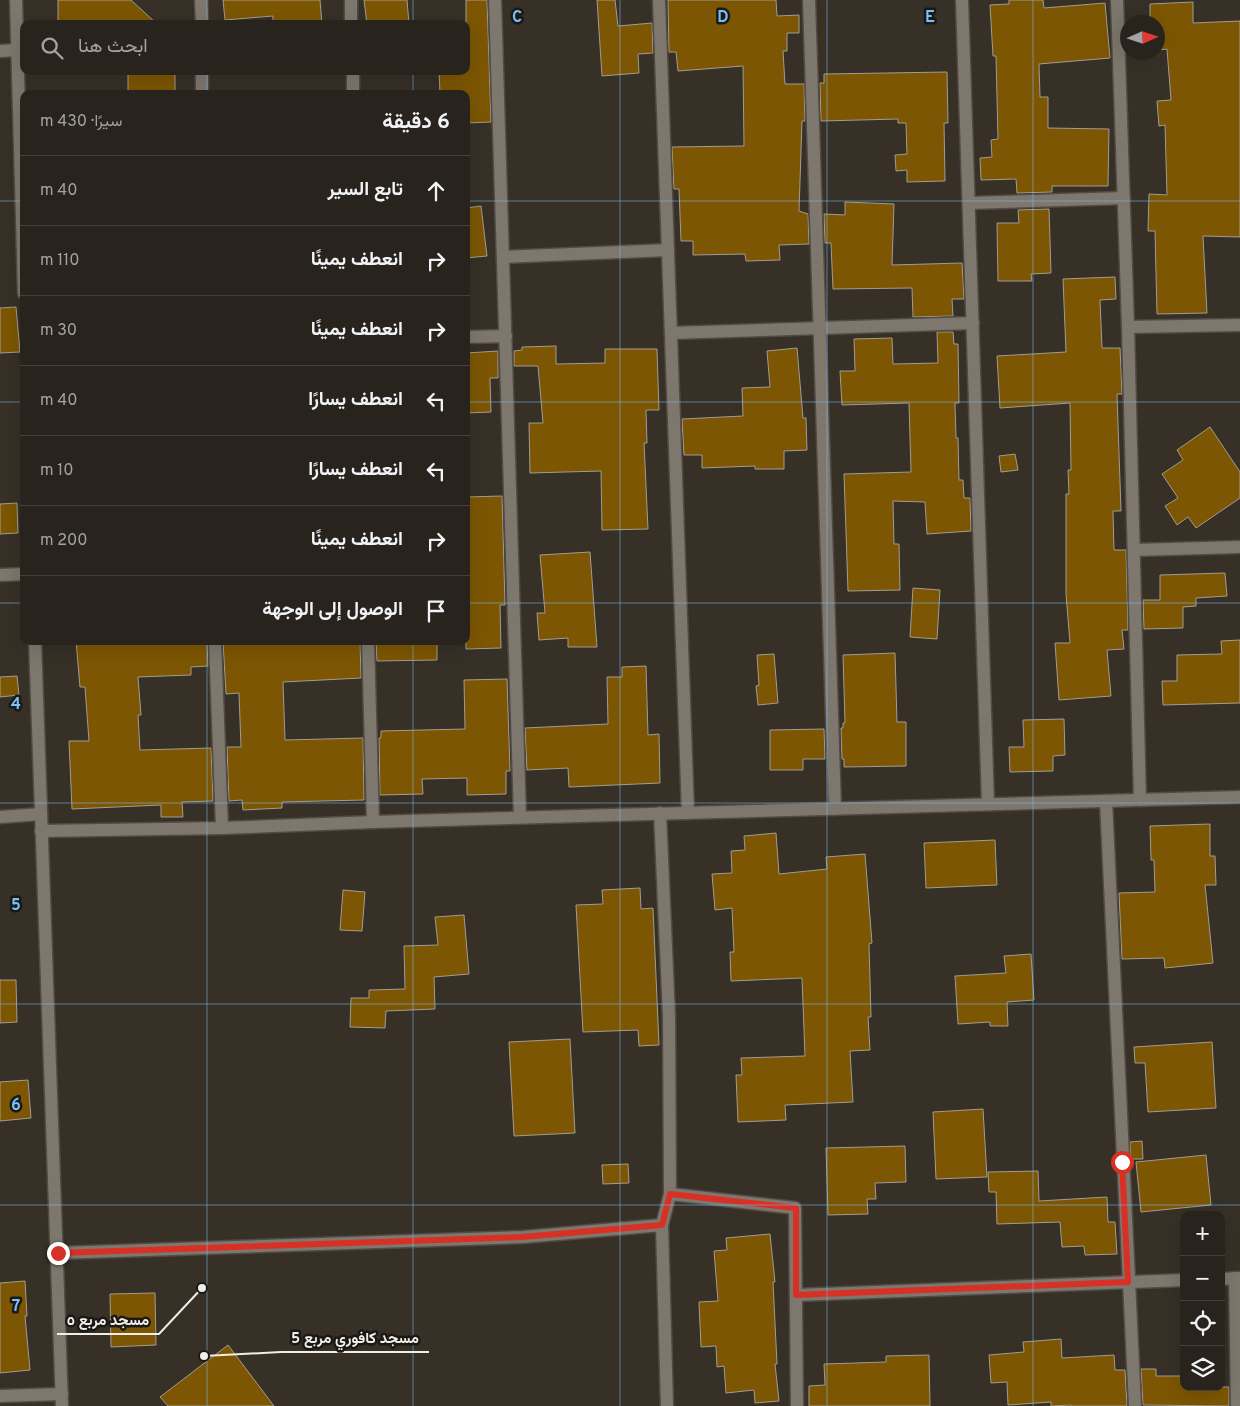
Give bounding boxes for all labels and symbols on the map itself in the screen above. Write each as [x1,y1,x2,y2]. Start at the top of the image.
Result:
text: C [512,8,522,28]
text: D [717,8,729,28]
text: E [925,8,935,28]
north arrow [1120,15,1165,60]
text: 4 [11,695,21,715]
text: 5 [11,896,21,916]
text: 6 [11,1096,21,1116]
route start [1111,1151,1134,1174]
route end [47,1242,70,1265]
text: 7 [12,1297,20,1317]
callout: مسجد مربع ٥ [57,1304,159,1334]
text: مسجد مربع ٥ [67,1312,149,1331]
callout: مسجد كافوري مربع 5 [281,1322,429,1352]
text: مسجد كافوري مربع 5 [291,1330,419,1351]

